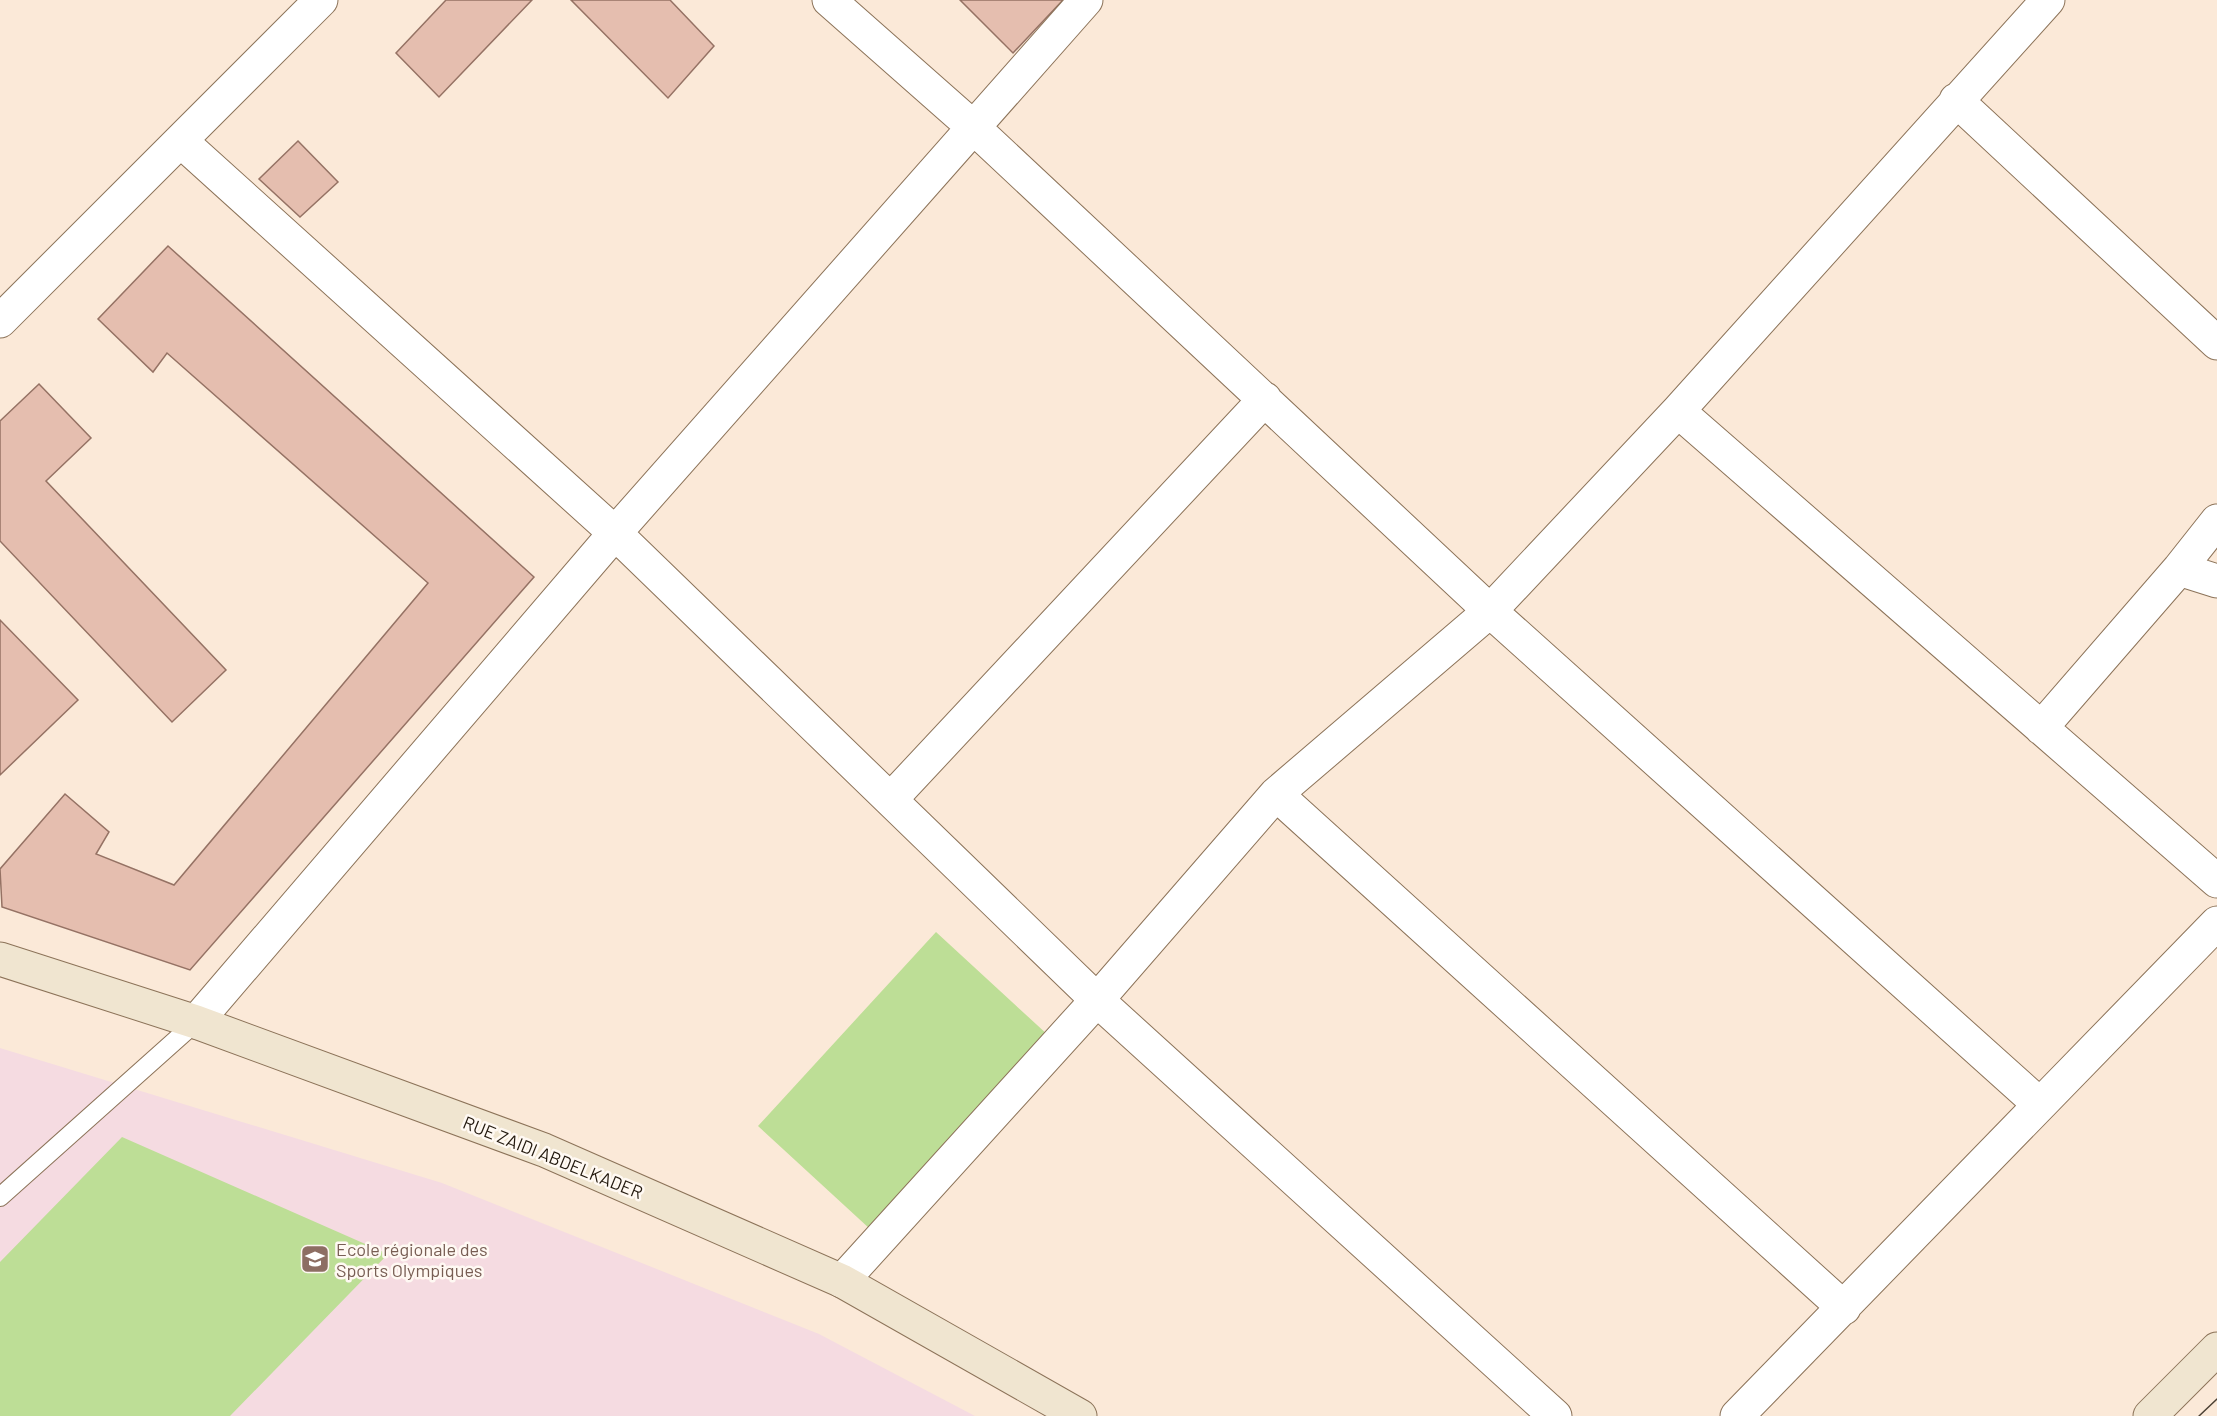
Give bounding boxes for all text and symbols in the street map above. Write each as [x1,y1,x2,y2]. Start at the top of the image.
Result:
street label: RUE ZAIDI ABDELKADER [460,1111,646,1203]
place label: Ecole régionale des Sports Olympiques [336,1238,488,1281]
school or university icon: Ecole régionale des Sports Olympiques [299,1243,331,1275]

